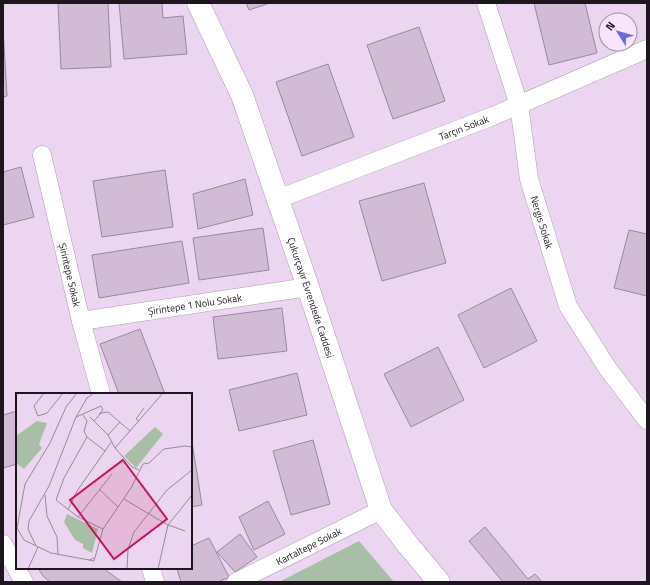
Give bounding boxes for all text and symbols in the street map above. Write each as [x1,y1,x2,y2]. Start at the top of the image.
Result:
north arrow [598,12,638,52]
text: N [601,18,619,34]
street label: Tarçın Sokak [437,111,491,144]
street label: Nergis Sokak [527,194,557,251]
street label: Çukurçayır Evrendede Caddesi [284,235,338,360]
street label: Şirintepe Sokak [55,241,85,308]
street label: Şirintepe 1 Nolu Sokak [147,290,243,318]
inset map [16,393,192,569]
street label: Kartaltepe Sokak [273,523,344,569]

